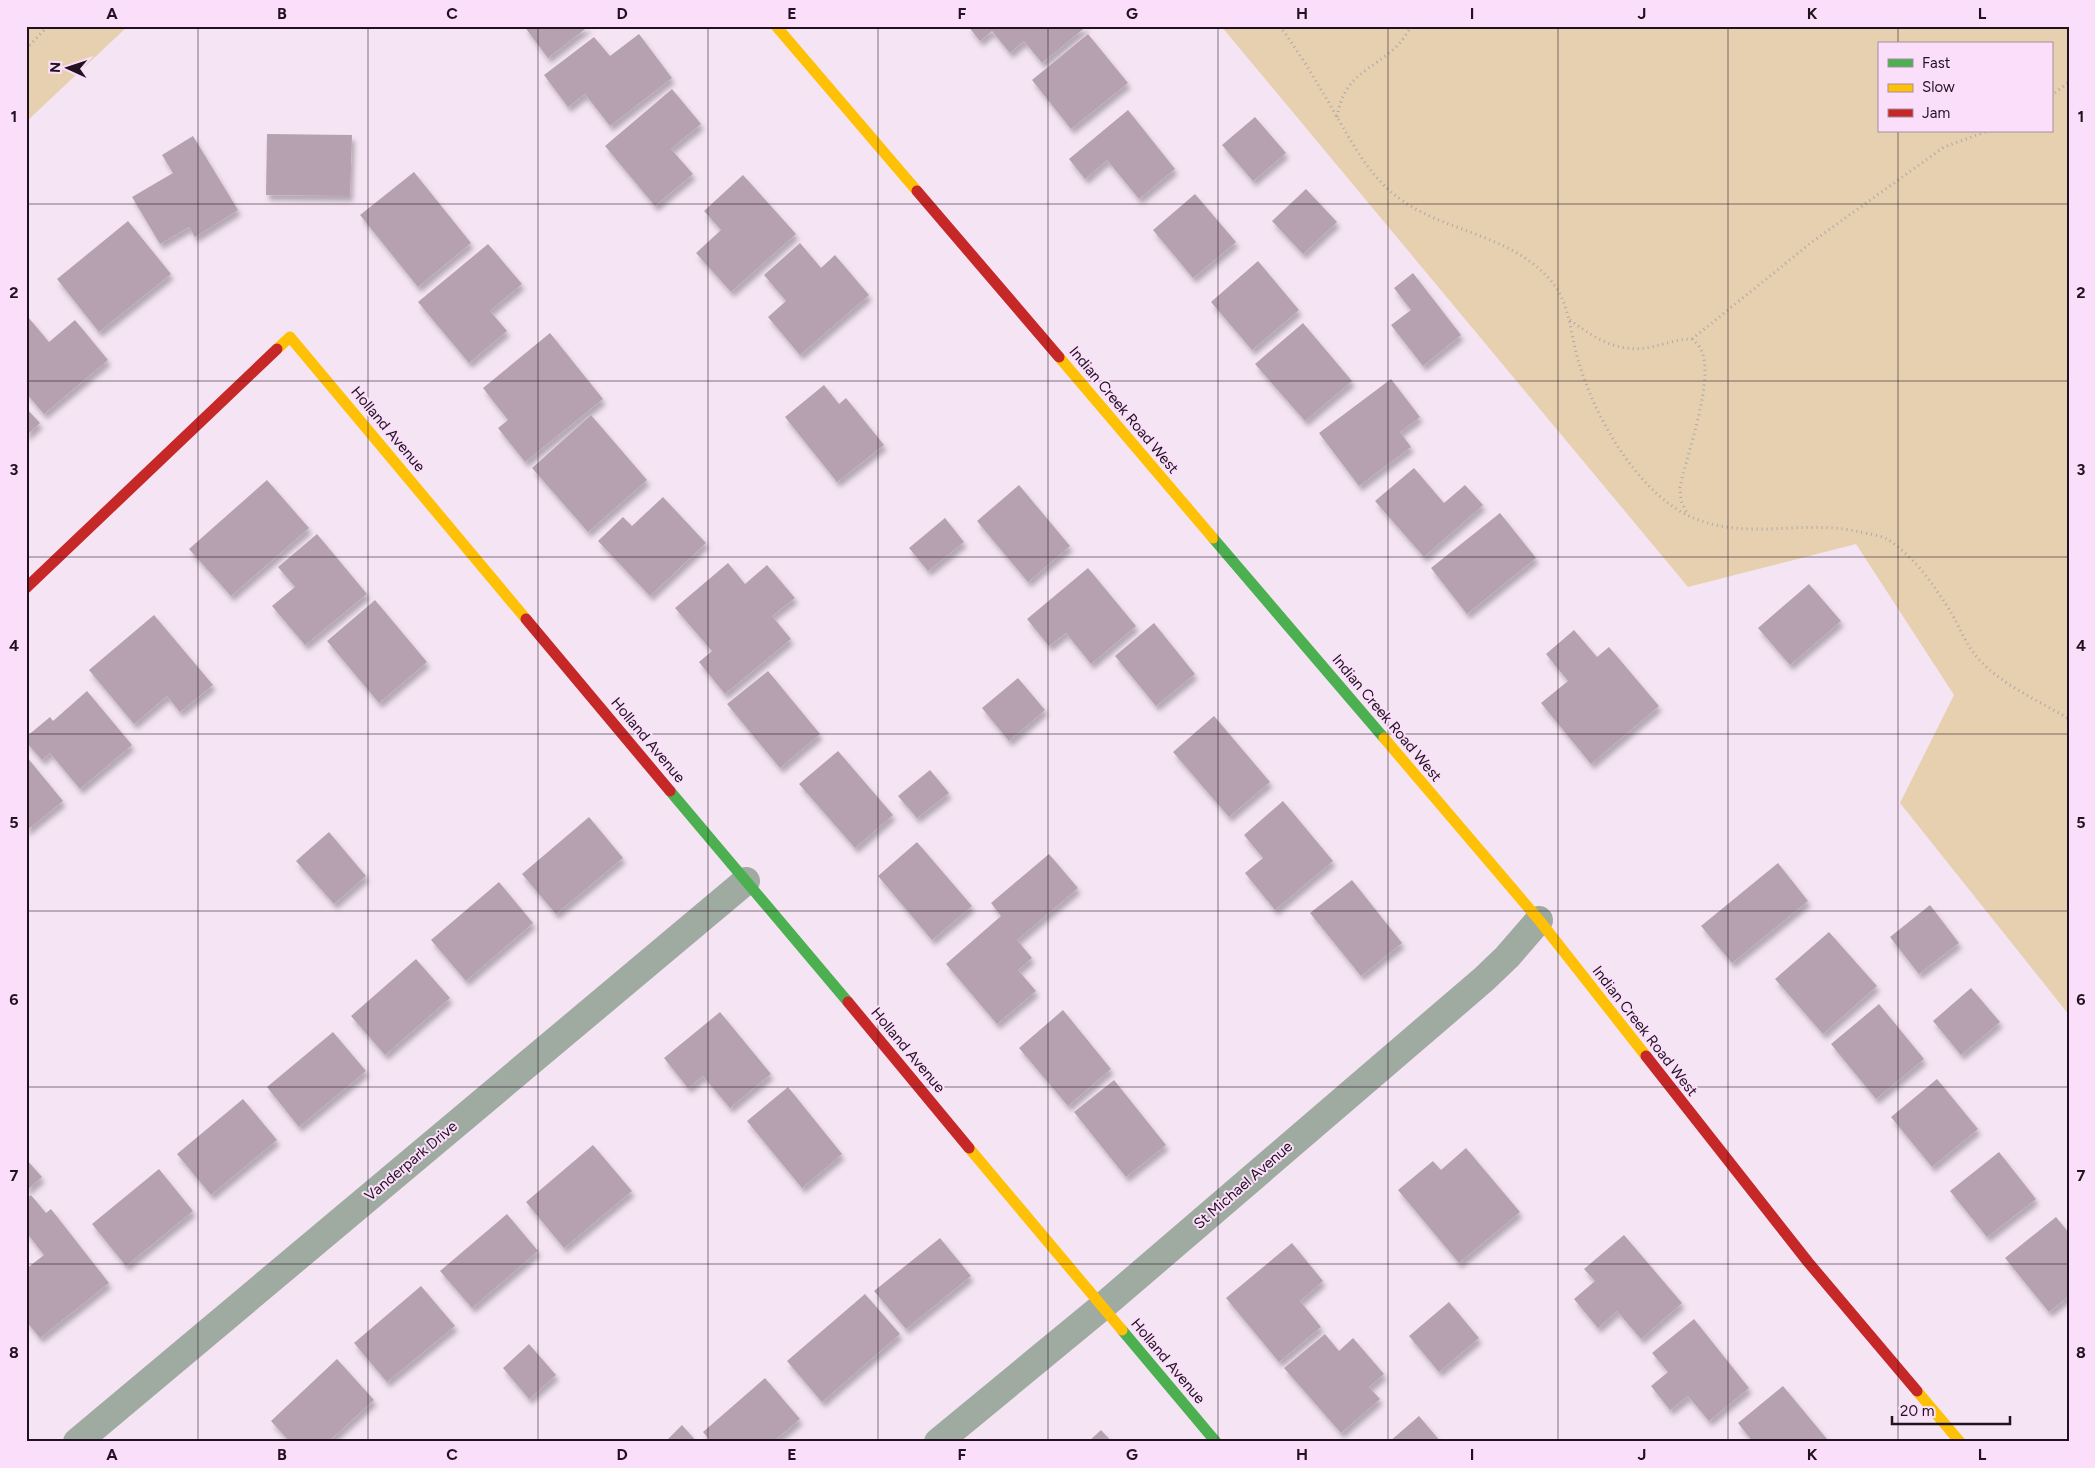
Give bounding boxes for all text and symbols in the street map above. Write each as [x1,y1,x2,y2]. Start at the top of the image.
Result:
text: A [106,4,118,23]
text: B [277,4,287,23]
text: C [446,4,458,23]
text: D [616,4,628,23]
text: E [787,4,797,23]
text: F [958,4,967,23]
text: G [1126,4,1138,23]
text: H [1296,4,1308,23]
text: I [1470,4,1474,23]
text: J [1638,4,1646,23]
text: K [1807,4,1818,23]
text: L [1978,4,1987,23]
north arrow [42,42,92,92]
legend [1878,42,2052,132]
text: Fast [1922,54,1951,72]
text: N [47,61,64,73]
text: Slow [1922,78,1955,96]
text: Jam [1922,104,1950,122]
text: 1 [11,107,17,126]
text: 1 [2078,107,2084,126]
text: 2 [9,283,19,302]
text: 2 [2076,283,2086,302]
street label: Indian Creek Road West [1066,343,1183,478]
street label: Holland Avenue [347,383,429,475]
text: 3 [10,460,19,479]
text: 3 [2077,460,2086,479]
text: 4 [9,636,19,655]
text: 4 [2076,636,2086,655]
street label: Indian Creek Road West [1329,651,1446,786]
street label: Holland Avenue [607,694,689,786]
text: 5 [9,813,19,832]
text: 5 [2076,813,2086,832]
street label: Indian Creek Road West [1588,962,1702,1100]
text: 6 [9,990,19,1009]
text: 6 [2076,990,2086,1009]
street label: Holland Avenue [867,1004,949,1096]
street label: Vanderpark Drive [361,1117,461,1205]
street label: St Michael Avenue [1190,1137,1296,1233]
text: 7 [10,1166,19,1185]
text: 7 [2077,1166,2086,1185]
street label: Holland Avenue [1127,1315,1209,1407]
text: 8 [9,1343,19,1362]
text: 8 [2076,1343,2086,1362]
scale bar [1892,1393,2010,1425]
text: 20 m [1900,1402,1934,1420]
text: A [106,1445,118,1464]
text: B [277,1445,287,1464]
text: C [446,1445,458,1464]
text: D [616,1445,628,1464]
text: E [787,1445,797,1464]
text: F [958,1445,967,1464]
text: G [1126,1445,1138,1464]
text: H [1296,1445,1308,1464]
text: I [1470,1445,1474,1464]
text: J [1638,1445,1646,1464]
text: K [1807,1445,1818,1464]
text: L [1978,1445,1987,1464]

